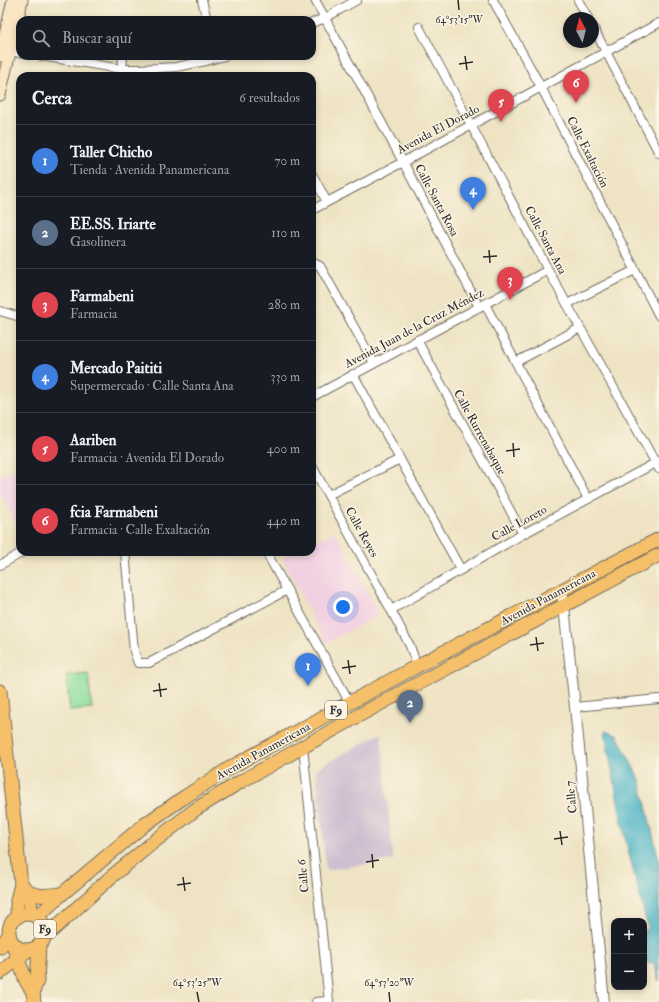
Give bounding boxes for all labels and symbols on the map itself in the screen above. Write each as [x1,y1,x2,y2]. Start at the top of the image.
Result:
north arrow [563,12,599,48]
text: 64°53'15"W [435,14,483,26]
pin: 6 [563,70,589,103]
pin: 5 [488,89,514,122]
street label: Avenida El Dorado [394,101,482,158]
street label: Calle Exaltación [563,114,612,190]
street label: Calle Santa Rosa [411,162,462,240]
pin: 4 [460,177,486,210]
street label: Calle Santa Ana [521,204,570,278]
pin: 3 [497,267,523,300]
street label: Avenida Juan de la Cruz Méndez [341,285,487,372]
street label: Calle Rurrenabaque [450,387,509,478]
street label: Calle Loreto [489,502,550,545]
street label: Calle Reyes [342,504,381,560]
street label: Avenida Panamericana [497,566,599,629]
your location [333,597,353,617]
pin: 1 [295,653,321,686]
pin: 2 [397,690,423,723]
road number: F9 [325,701,347,719]
street label: Avenida Panamericana [213,719,314,784]
street label: Calle 7 [562,779,581,814]
street label: Calle 6 [294,858,313,893]
road number: F9 [34,920,56,938]
text: 64°53'25"W [173,977,222,989]
text: 64°53'20"W [364,977,415,989]

